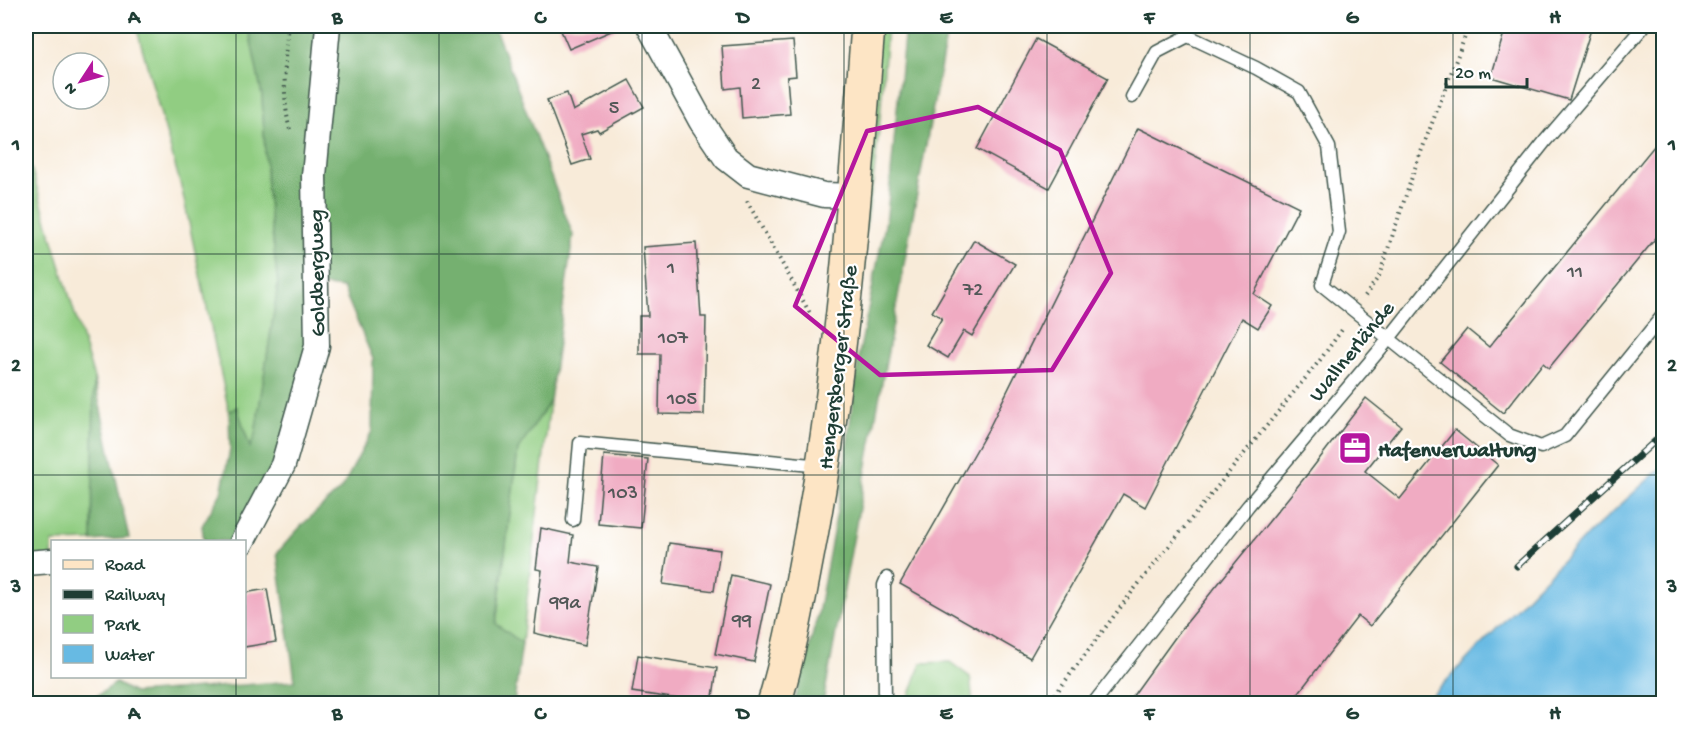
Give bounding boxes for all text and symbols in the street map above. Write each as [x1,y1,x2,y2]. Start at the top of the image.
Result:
text: A [127,8,142,31]
text: B [331,8,343,31]
text: C [534,8,548,31]
text: D [734,8,750,31]
text: E [940,8,954,31]
text: F [1143,8,1156,31]
text: G [1346,8,1360,31]
text: H [1549,8,1561,31]
north arrow [51,51,111,111]
scale bar [1446,51,1527,89]
text: 20 m [1455,64,1491,85]
house number: 2 [751,74,761,97]
text: N [61,78,82,98]
house number: 5 [609,98,619,121]
text: 1 [11,135,20,158]
text: 1 [1667,135,1676,158]
street label: Goldbergweg [305,209,333,337]
house number: 1 [666,258,675,281]
house number: 11 [1566,262,1583,285]
street label: Hengersberger Straße [815,263,865,471]
house number: 72 [962,280,983,303]
street label: Wallnerlände [1305,296,1402,408]
house number: 107 [657,328,689,351]
text: 2 [11,356,21,379]
text: 2 [1667,356,1677,379]
house number: 105 [666,389,697,412]
office icon: Hafenverwaltung [1337,430,1373,466]
place label: Hafenverwaltung [1378,439,1537,465]
house number: 103 [607,483,638,506]
legend [51,540,246,678]
text: Road [105,556,146,577]
text: 3 [10,577,21,600]
text: 3 [1666,577,1677,600]
text: Railway [105,586,165,607]
house number: 99a [548,593,581,616]
house number: 99 [731,611,752,634]
text: Park [104,616,141,637]
text: Water [105,646,155,667]
text: A [127,704,142,727]
text: B [331,704,343,727]
text: C [534,704,548,727]
text: D [734,704,750,727]
text: E [940,704,954,727]
text: F [1143,704,1156,727]
text: G [1346,704,1360,727]
text: H [1549,704,1561,727]

